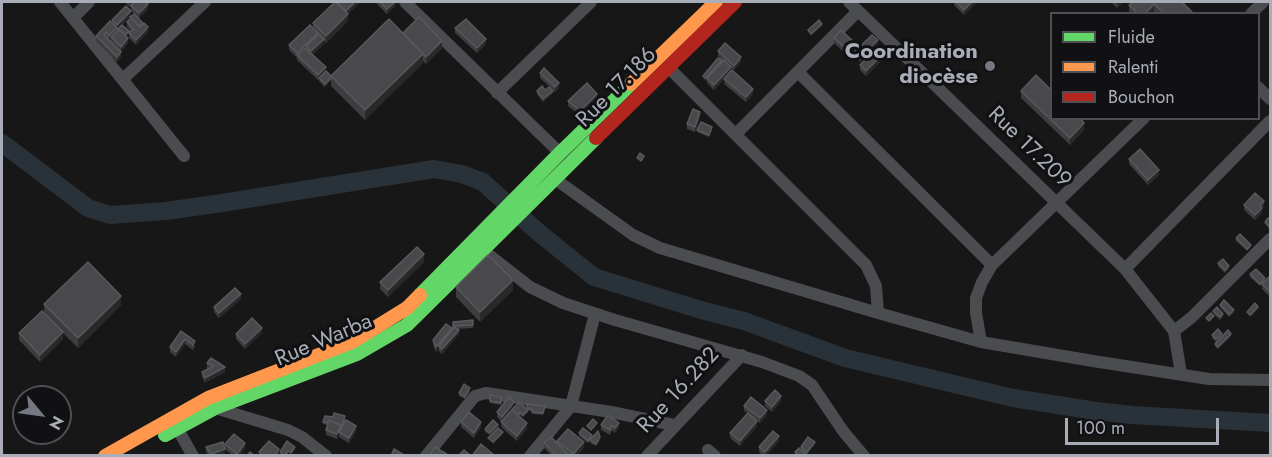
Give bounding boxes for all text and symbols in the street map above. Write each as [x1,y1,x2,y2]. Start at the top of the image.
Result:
legend [1050,12,1260,120]
text: Fluide [1108,24,1155,50]
place label: Coordination diocèse [845,40,978,92]
street label: Rue 17.186 [572,43,662,133]
text: Ralenti [1108,54,1159,80]
marker: Coordination diocèse [983,59,997,73]
text: Bouchon [1108,84,1175,110]
street label: Rue 17.209 [982,102,1076,194]
street label: Rue Warba [272,309,376,373]
street label: Rue 16.282 [633,342,725,440]
north arrow [12,385,72,445]
scale bar [1068,406,1222,444]
text: N [43,412,70,434]
text: 100 m [1076,415,1125,441]

